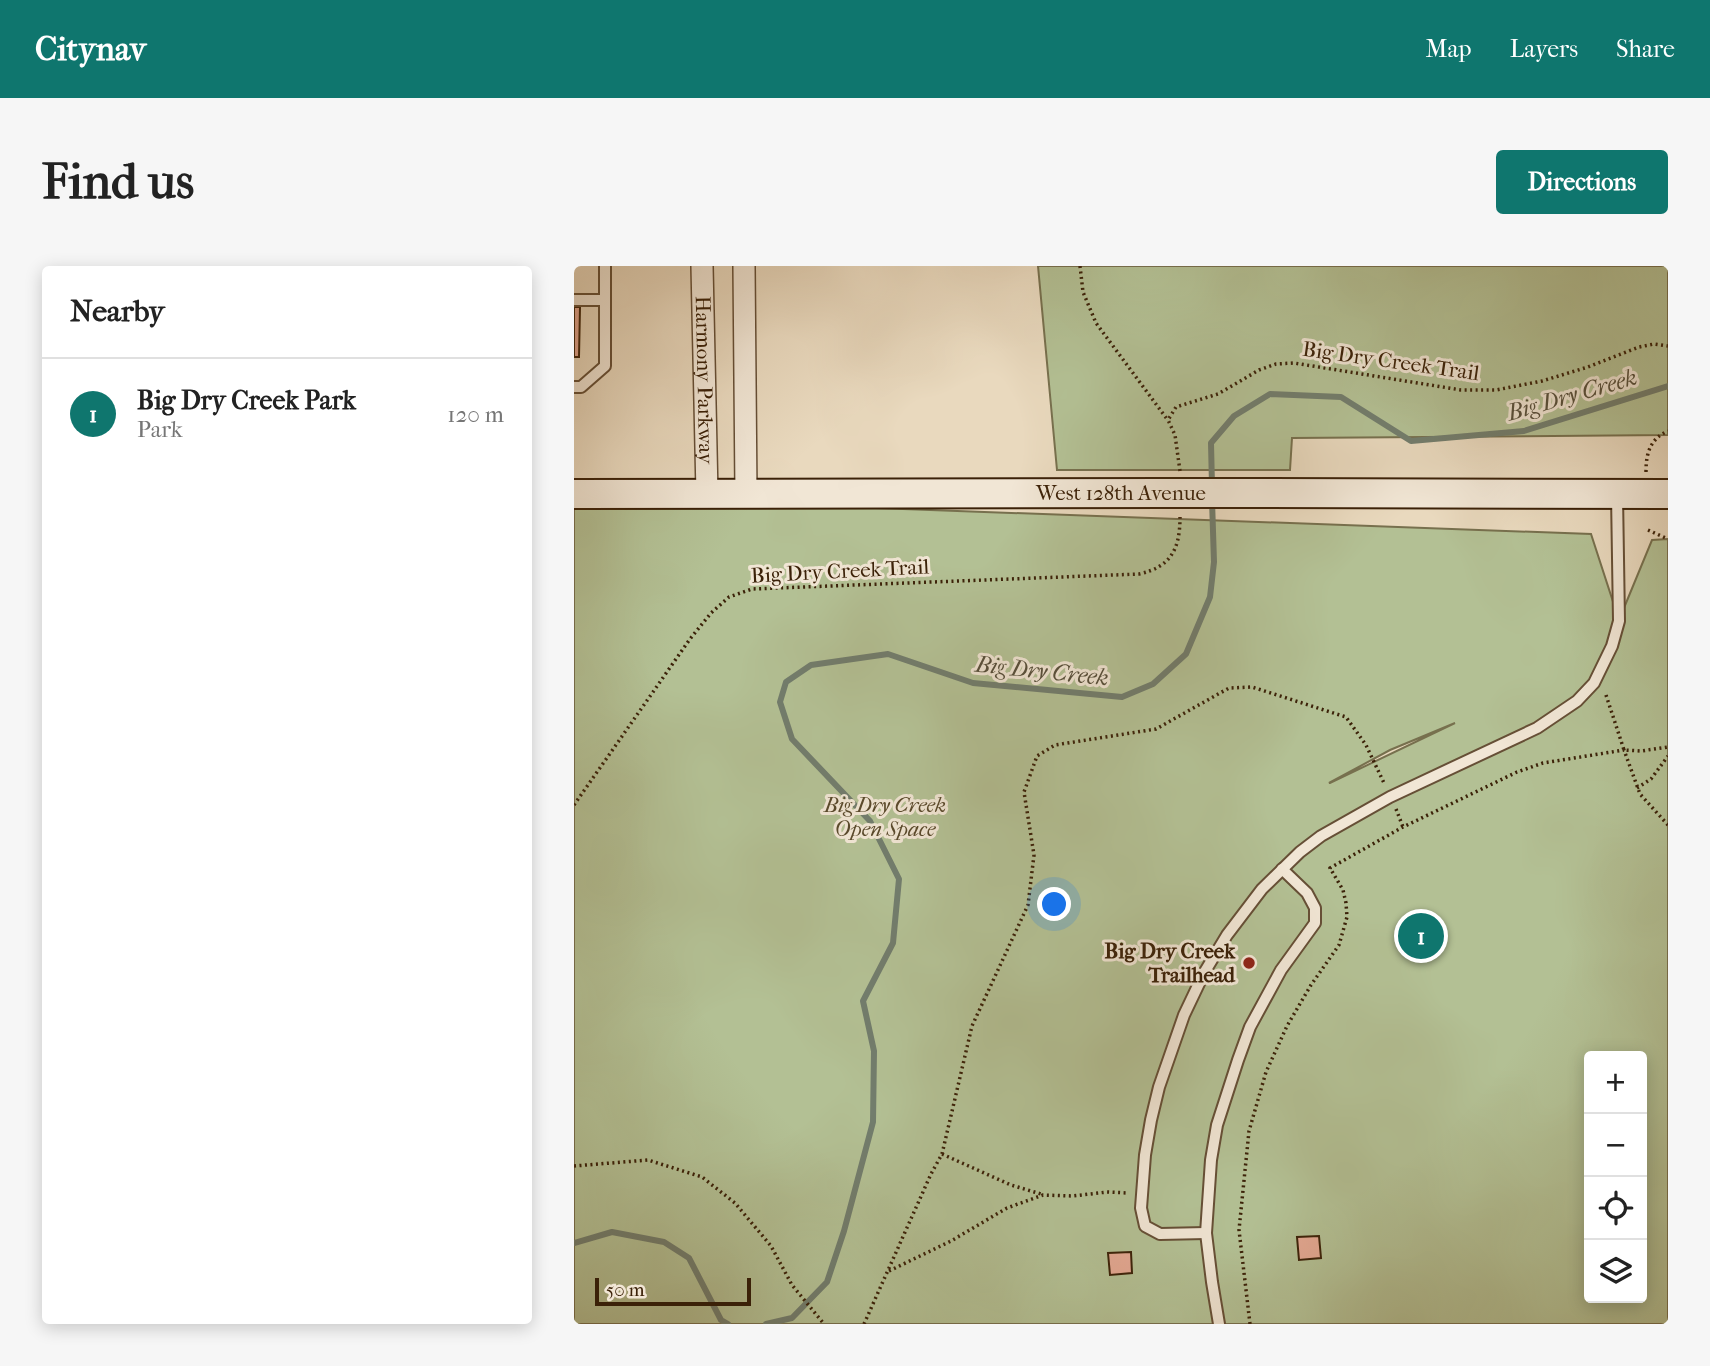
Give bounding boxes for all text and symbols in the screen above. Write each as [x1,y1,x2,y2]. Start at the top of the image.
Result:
text: Citynav [35,30,146,69]
text: Map [1426,35,1472,63]
text: Layers [1510,35,1578,63]
text: Share [1616,35,1675,63]
button: Directions [1496,150,1668,214]
text: Find us [42,153,194,211]
text: Nearby [70,294,165,329]
street label: Harmony Parkway [691,296,718,465]
street label: Big Dry Creek Trail [1301,337,1481,385]
water label: Big Dry Creek [1502,364,1640,427]
text: Big Dry Creek Park [137,385,356,416]
text: 1 [89,401,97,428]
text: 120 m [447,401,504,428]
text: Park [137,416,183,443]
street label: West 128th Avenue [1035,481,1206,505]
street label: Big Dry Creek Trail [750,554,930,588]
water label: Big Dry Creek [972,650,1110,691]
park label: Big Dry Creek Open Space [823,793,946,841]
your location [1037,887,1071,921]
pin: 1 [1398,910,1444,962]
place label: Big Dry Creek Trailhead [1104,939,1236,987]
marker: Big Dry Creek Trailhead [1241,955,1257,971]
map controls [1584,1051,1647,1303]
button: + [1584,1051,1647,1114]
button: − [1584,1114,1647,1177]
button: locate [1584,1177,1647,1240]
button: layers [1584,1240,1647,1303]
scale bar [595,1275,751,1307]
text: 50 m [606,1279,645,1301]

